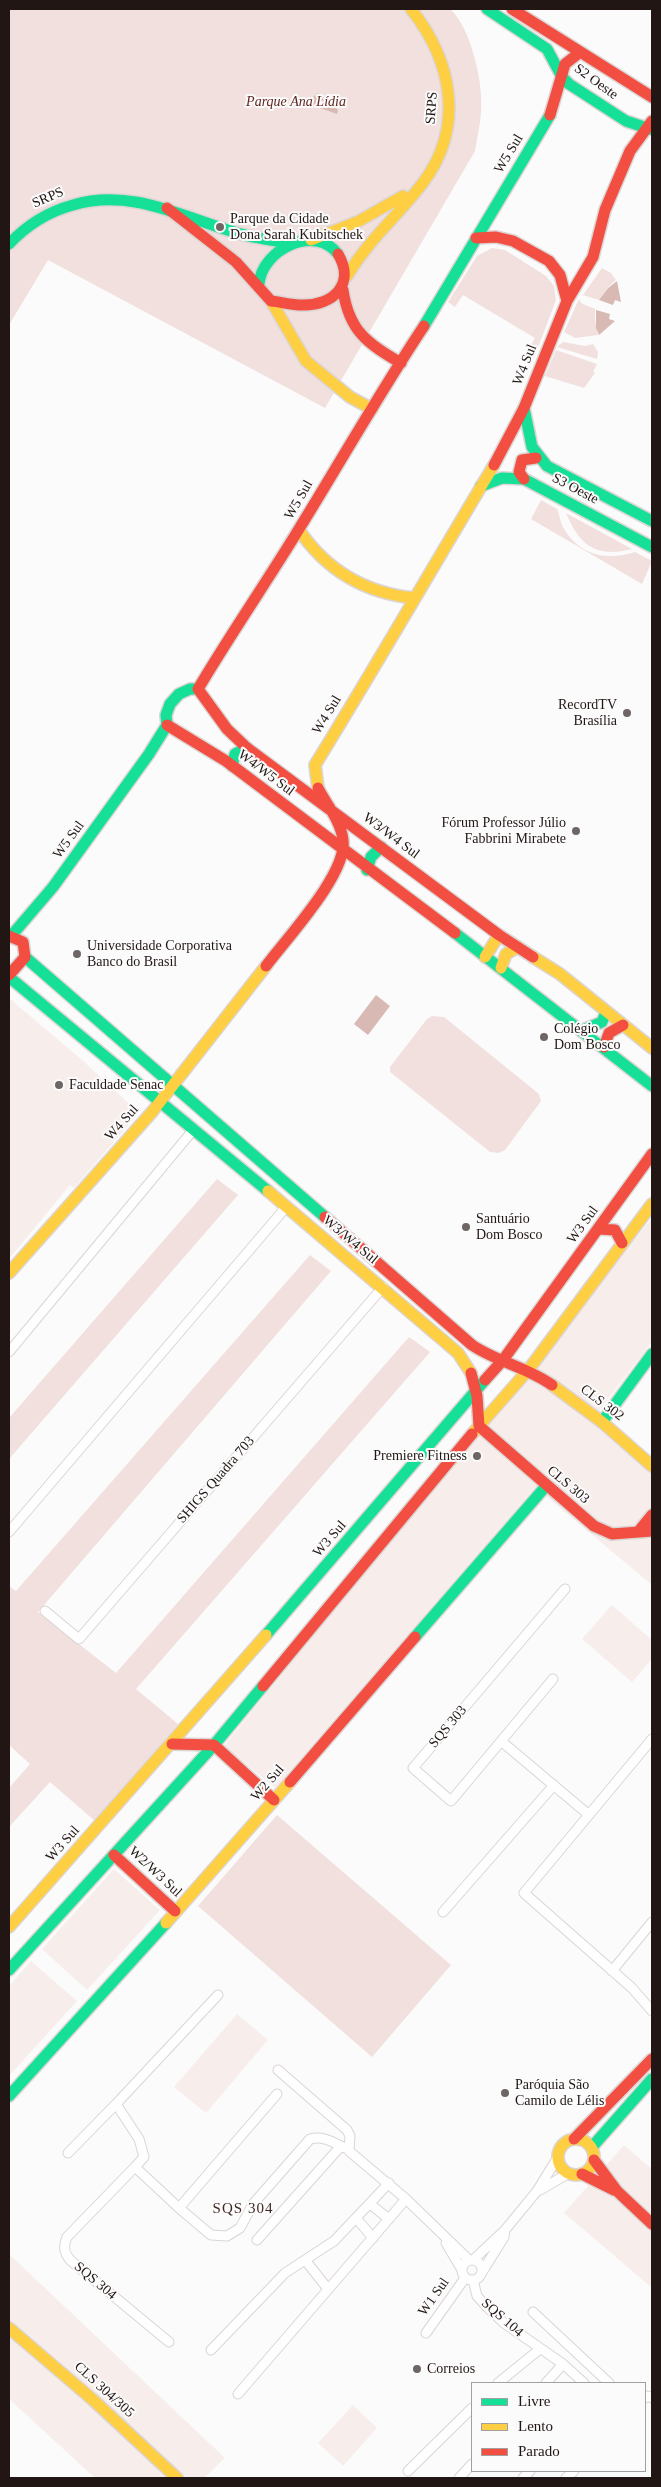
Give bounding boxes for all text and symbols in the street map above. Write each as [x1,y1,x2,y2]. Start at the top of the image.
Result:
street label: S2 Oeste [571,60,621,104]
street label: SRPS [422,91,442,125]
park label: Parque Ana Lídia [246,94,346,110]
street label: W5 Sul [491,132,527,176]
street label: SRPS [30,184,66,212]
place label: Parque da Cidade Dona Sarah Kubitschek [230,211,363,243]
marker: Parque da Cidade Dona Sarah Kubitschek [214,221,226,233]
street label: W4 Sul [509,342,541,388]
street label: S3 Oeste [549,470,601,508]
street label: W5 Sul [281,477,317,523]
street label: W4 Sul [309,693,345,737]
place label: RecordTV Brasília [558,697,617,730]
marker: RecordTV Brasília [621,707,633,719]
street label: W4/W5 Sul [234,746,298,800]
street label: W3/W4 Sul [359,809,423,863]
place label: Fórum Professor Júlio Fabbrini Mirabete [442,815,566,848]
street label: W5 Sul [50,818,88,862]
marker: Fórum Professor Júlio Fabbrini Mirabete [570,825,582,837]
place label: Universidade Corporativa Banco do Brasil [87,938,232,970]
marker: Universidade Corporativa Banco do Brasil [71,948,83,960]
place label: Colégio Dom Bosco [554,1021,620,1054]
marker: Colégio Dom Bosco [538,1031,550,1043]
place label: Faculdade Senac [69,1077,163,1093]
marker: Faculdade Senac [53,1079,65,1091]
street label: W4 Sul [102,1102,142,1144]
street label: W3 Sul [564,1203,602,1247]
place label: Santuário Dom Bosco [476,1211,542,1244]
street label: W3/W4 Sul [319,1212,381,1268]
marker: Santuário Dom Bosco [460,1221,472,1233]
street label: CLS 302 [577,1381,627,1425]
street label: SHIGS Quadra 703 [174,1433,258,1527]
place label: Premiere Fitness [373,1448,467,1464]
marker: Premiere Fitness [471,1450,483,1462]
street label: CLS 303 [543,1462,593,1508]
street label: W3 Sul [310,1517,350,1561]
street label: SQS 303 [425,1702,471,1752]
street label: W2 Sul [248,1761,288,1805]
street label: W3 Sul [43,1823,83,1865]
street label: W2/W3 Sul [125,1843,185,1901]
place label: Paróquia São Camilo de Lélis [515,2077,604,2110]
marker: Paróquia São Camilo de Lélis [499,2087,511,2099]
district label: SQS 304 [212,2200,274,2218]
street label: SQS 304 [70,2258,120,2304]
street label: W1 Sul [415,2275,453,2319]
street label: SQS 104 [478,2295,526,2341]
street label: CLS 304/305 [70,2359,138,2421]
place label: Correios [427,2361,475,2377]
marker: Correios [411,2363,423,2375]
legend [471,2382,646,2472]
text: Livre [518,2393,550,2409]
text: Lento [518,2418,553,2434]
text: Parado [518,2443,560,2459]

